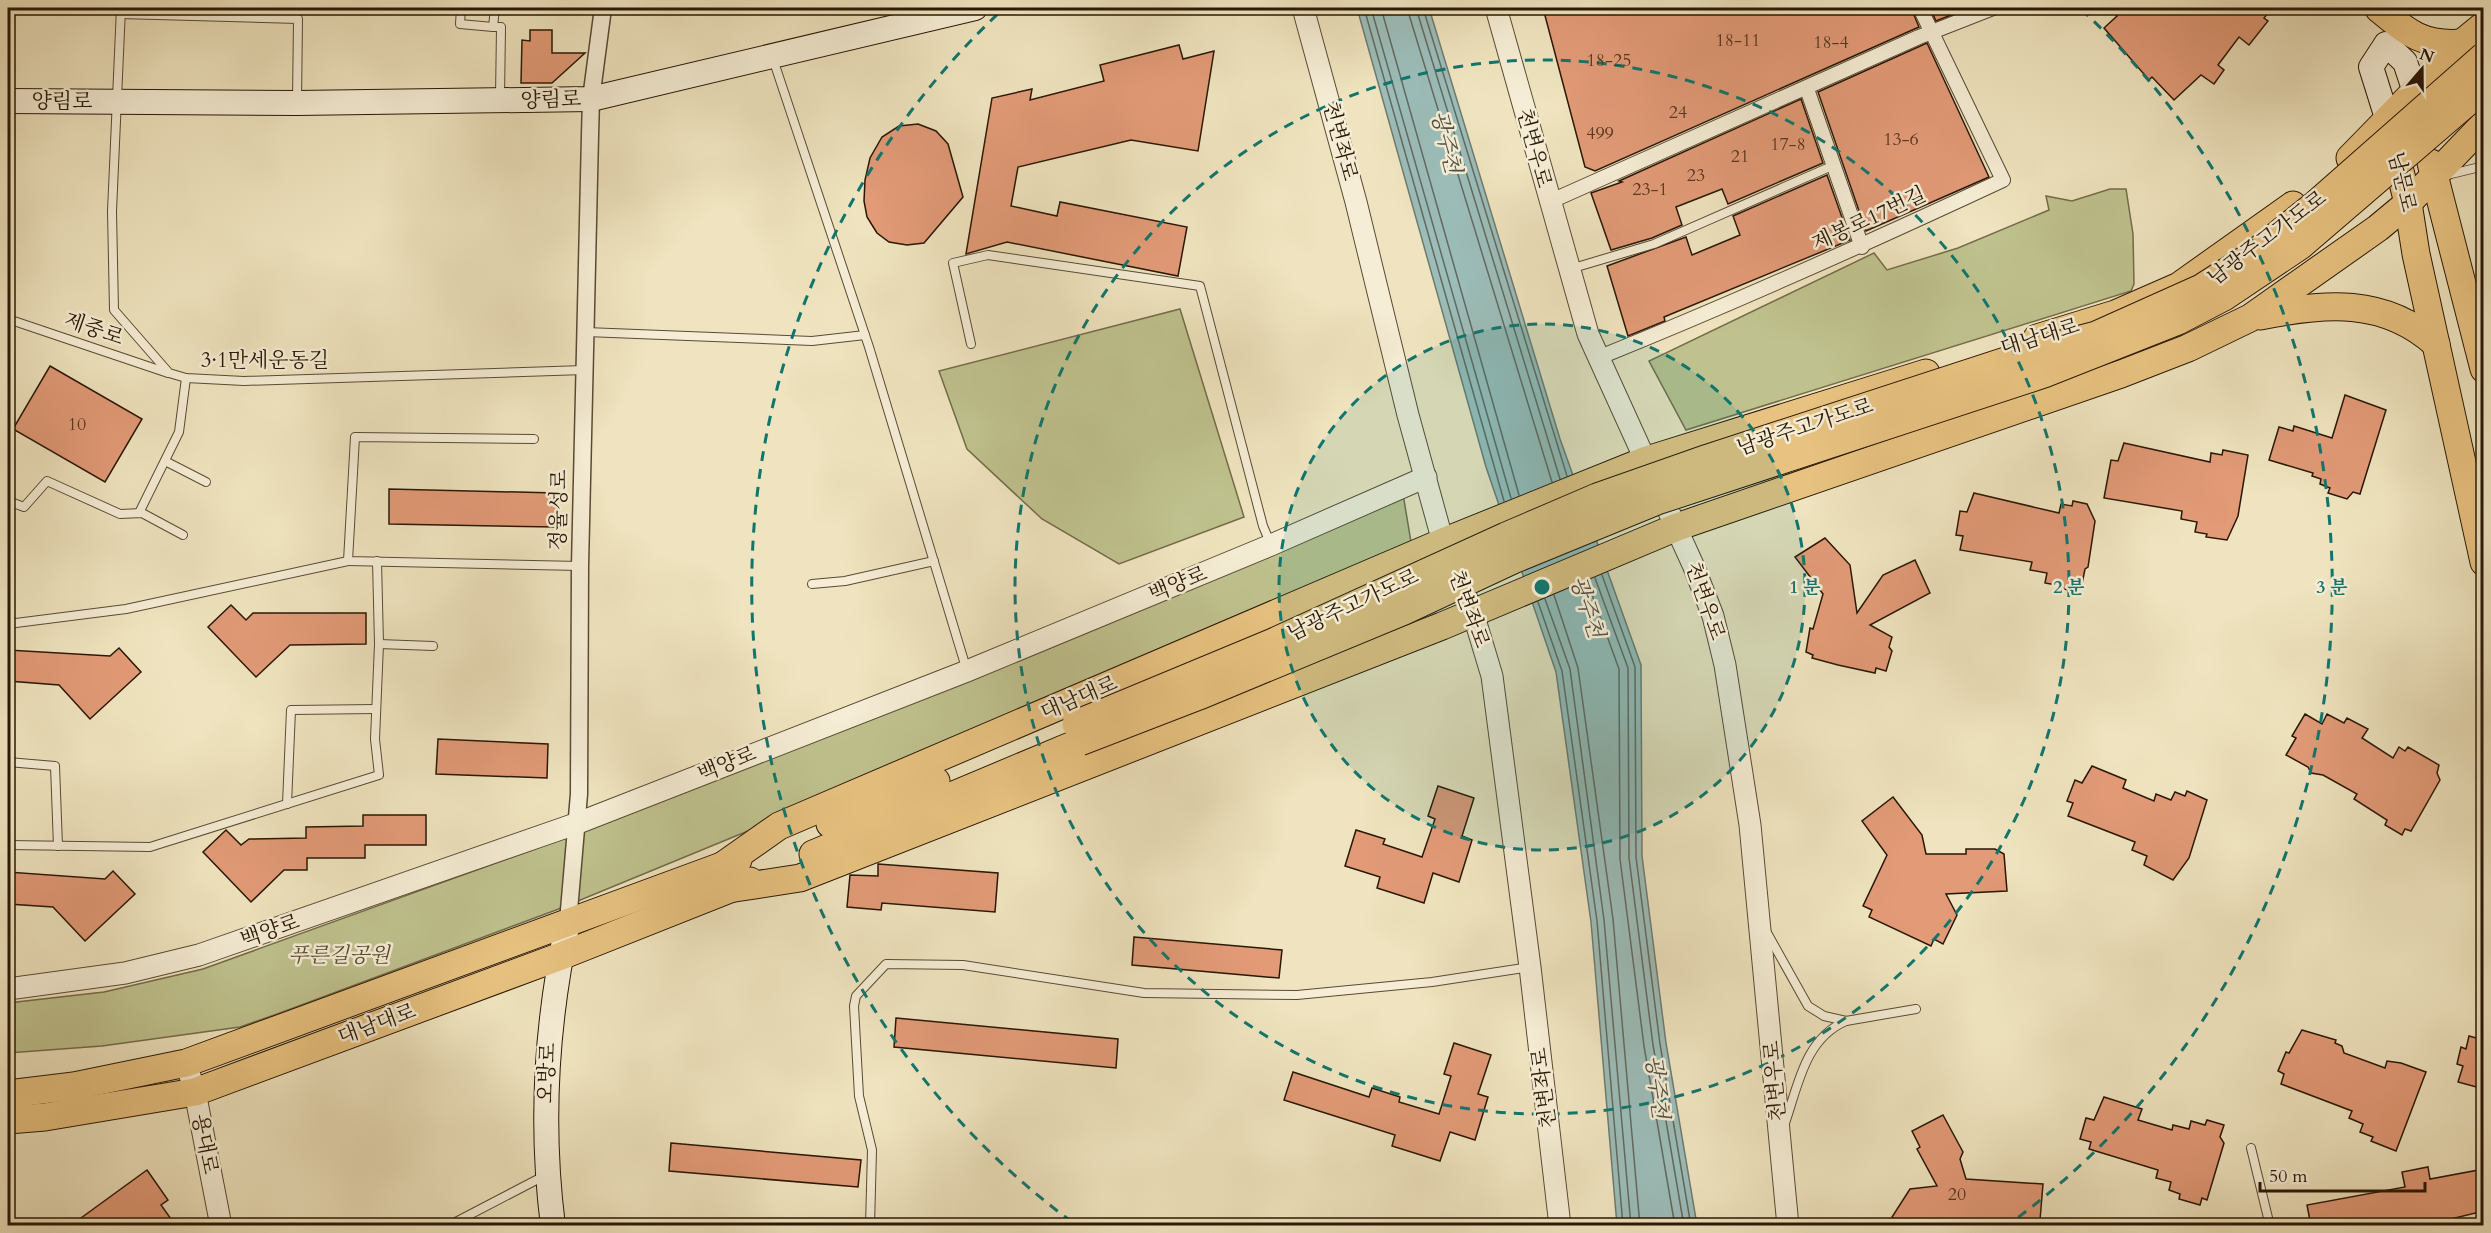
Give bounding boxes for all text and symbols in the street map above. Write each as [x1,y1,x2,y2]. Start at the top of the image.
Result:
house number: 18-11 [1716,28,1760,53]
house number: 18-4 [1813,30,1849,55]
north arrow [2392,39,2452,99]
text: N [2416,43,2437,69]
house number: 18-25 [1587,48,1631,73]
street label: 양림로 [520,84,582,116]
street label: 양림로 [32,87,92,116]
street label: 천변좌로 [1315,98,1365,184]
house number: 24 [1669,100,1687,125]
street label: 천변우로 [1509,105,1559,191]
water label: 광주천 [1424,107,1469,178]
house number: 499 [1586,121,1614,146]
house number: 13-6 [1883,127,1919,152]
house number: 17-8 [1770,132,1806,157]
house number: 21 [1731,144,1749,169]
street label: 남문로 [2381,149,2423,215]
house number: 23 [1687,163,1705,188]
house number: 23-1 [1632,177,1668,202]
street label: 제봉로17번길 [1807,180,1931,258]
street label: 남광주고가도로 [2202,184,2332,292]
street label: 제중로 [61,305,127,353]
street label: 대남대로 [1997,311,2083,363]
street label: 3·1만세운동길 [201,346,329,375]
street label: 남광주고가도로 [1733,391,1877,463]
house number: 10 [68,412,86,437]
street label: 정율성로 [544,469,574,551]
street label: 천변우로 [1678,558,1732,644]
street label: 백양로 [1144,559,1212,609]
street label: 남광주고가도로 [1283,562,1423,648]
street label: 천변좌로 [1441,566,1497,652]
water label: 광주천 [1563,572,1612,644]
text: 1 분 [1789,575,1821,600]
text: 2 분 [2053,575,2085,600]
text: 3 분 [2316,575,2348,600]
centre of rings [1532,577,1552,597]
street label: 대남대로 [1036,669,1122,727]
street label: 백양로 [693,739,761,789]
street label: 백양로 [237,907,303,955]
park label: 푸른길공원 [288,941,391,970]
street label: 대남대로 [334,996,420,1052]
street label: 천변우로 [1757,1039,1793,1123]
street label: 오방로 [531,1042,563,1104]
street label: 천변좌로 [1525,1046,1563,1130]
water label: 광주천 [1638,1054,1676,1122]
street label: 용대로 [185,1111,225,1177]
scale bar [2260,1155,2425,1193]
text: 50 m [2269,1164,2308,1189]
house number: 20 [1948,1182,1966,1207]

